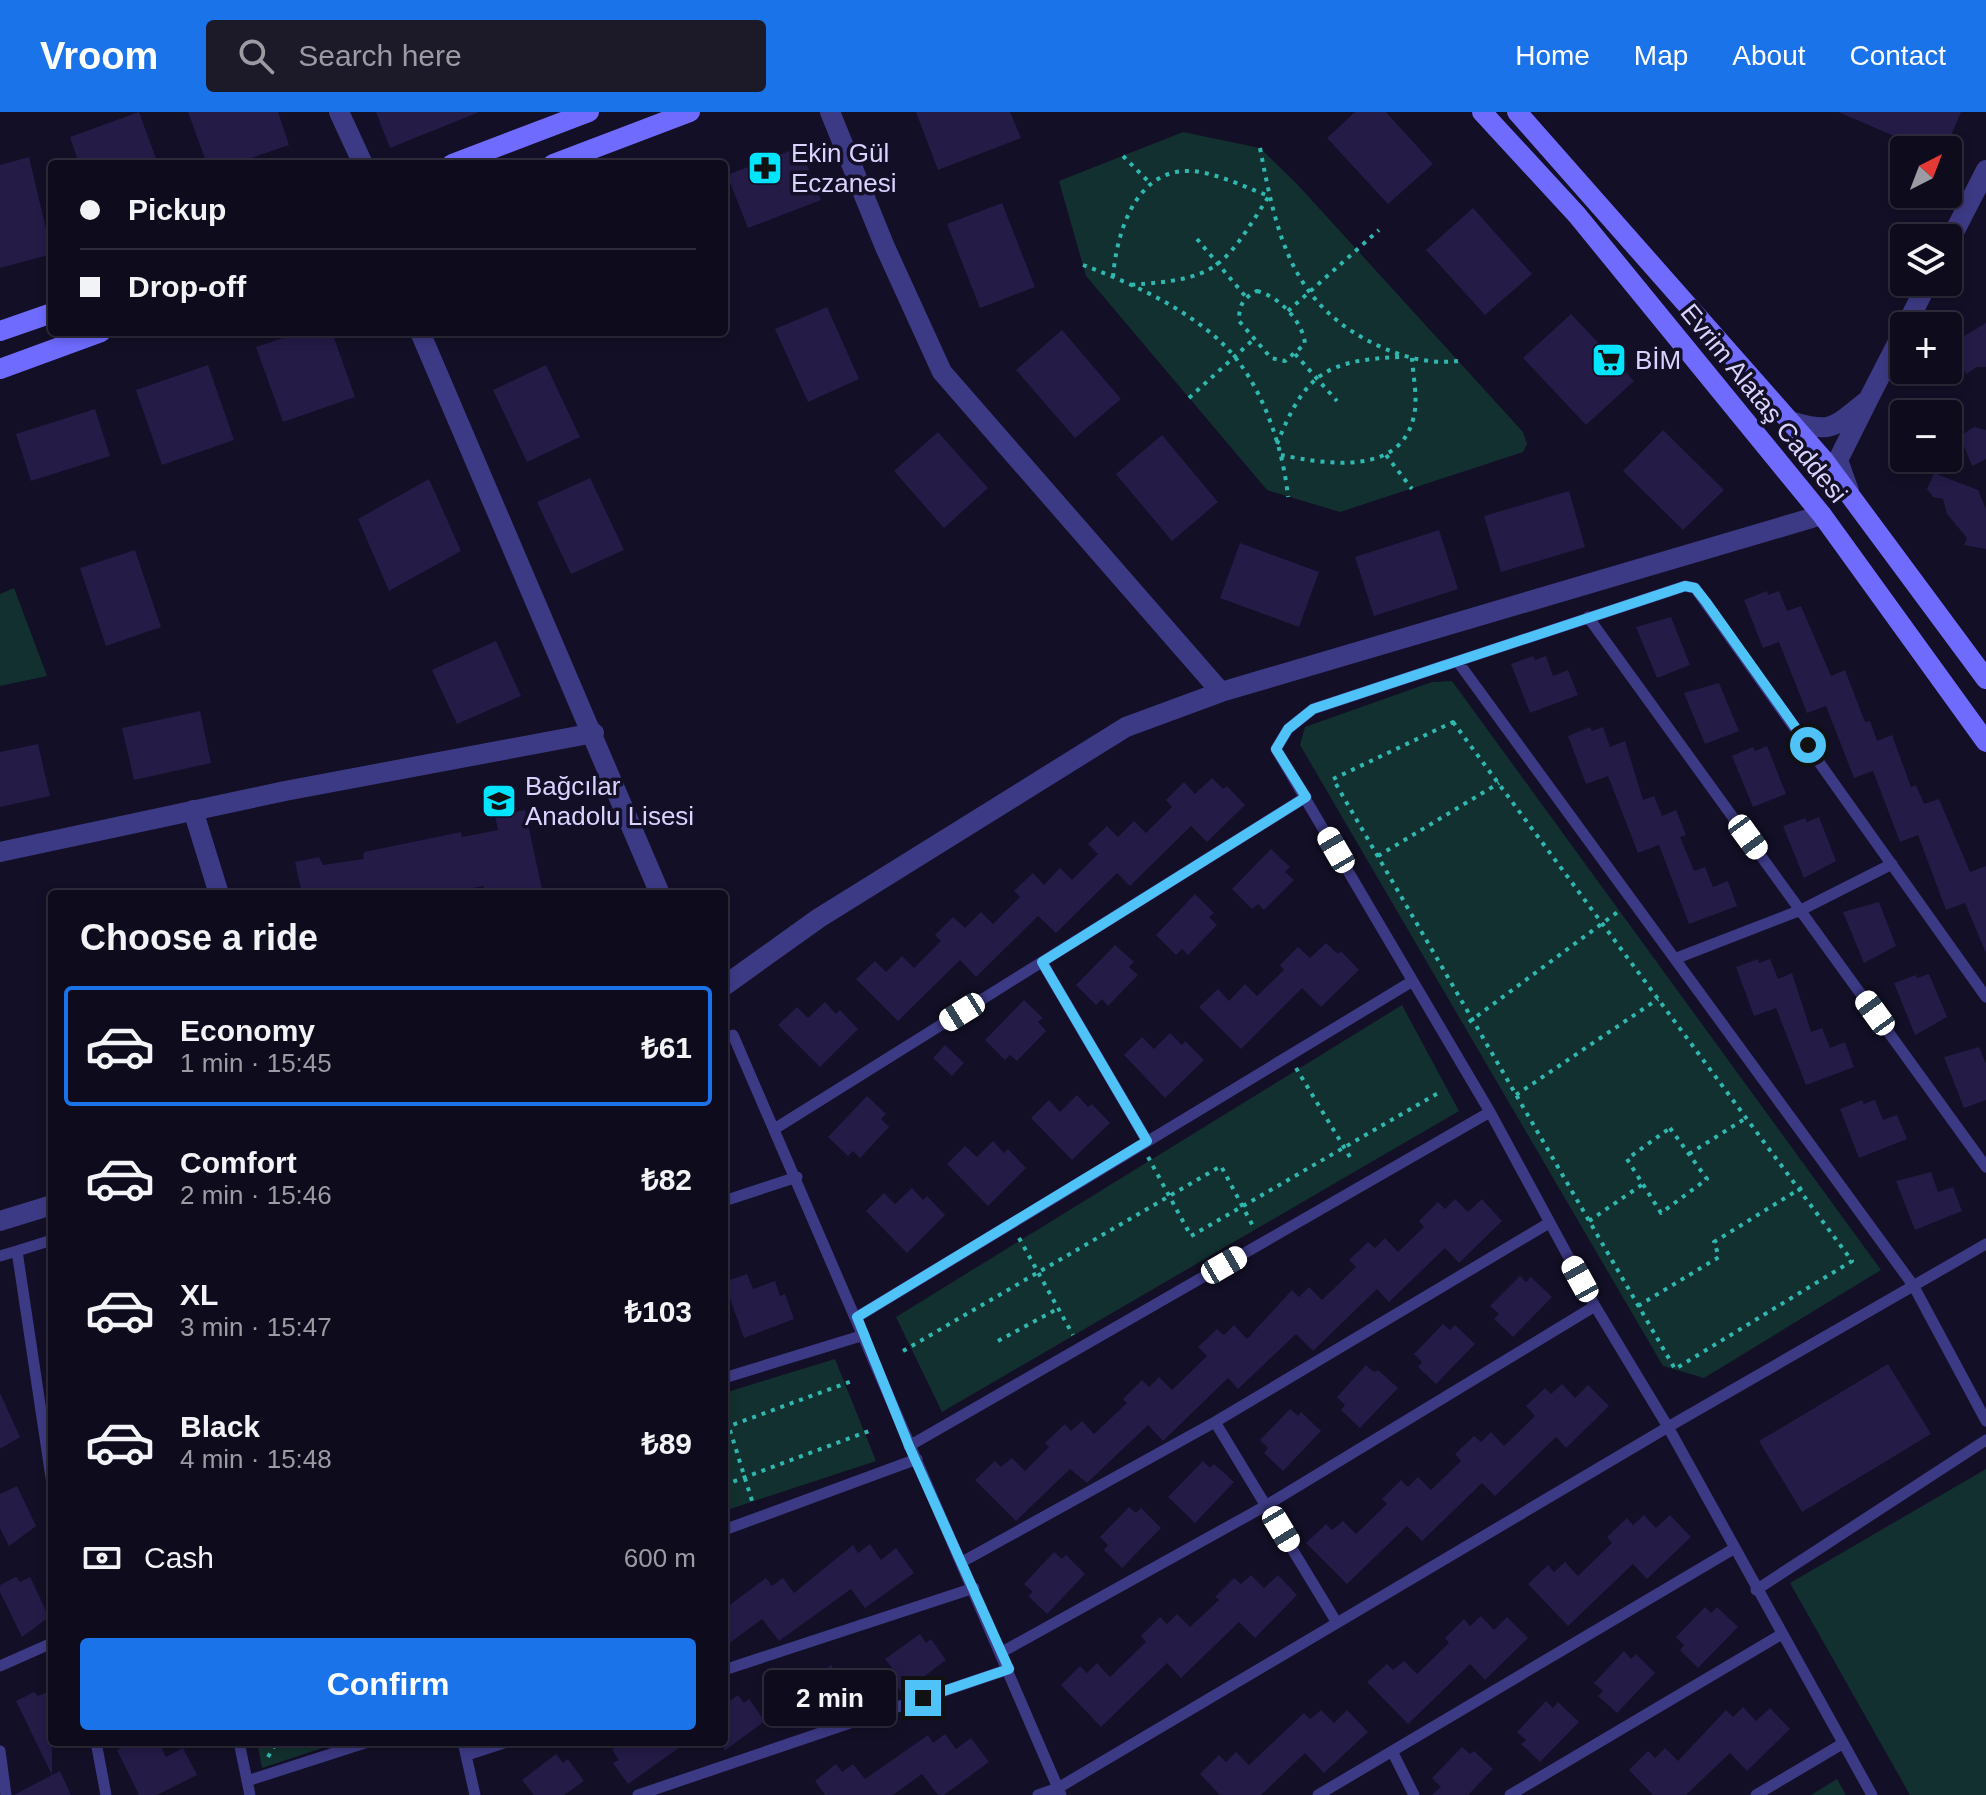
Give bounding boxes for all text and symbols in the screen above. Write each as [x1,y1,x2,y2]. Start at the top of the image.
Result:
search box [206,20,766,92]
icon: search [234,34,278,78]
text: Vroom [40,35,158,77]
text: Search here [298,39,462,72]
text: Home [1515,40,1590,71]
text: Map [1634,40,1688,71]
text: About [1732,40,1806,71]
text: Contact [1850,40,1946,71]
north arrow [1890,136,1962,208]
map controls [1890,136,1962,472]
place label: Ekin Gül Eczanesi [791,138,897,198]
pharmacy icon: Ekin Gül Eczanesi [746,149,784,187]
text: Pickup [128,193,226,226]
button: layers [1890,224,1962,296]
text: Drop-off [128,270,246,303]
street label: Evrim Alataş Caddesi [1675,298,1853,508]
button: + [1890,312,1962,384]
supermarket icon: BİM [1590,341,1628,379]
place label: BİM [1635,345,1681,375]
button: − [1890,400,1962,472]
route start [1790,727,1826,763]
place label: Bağcılar Anadolu Lisesi [525,771,694,831]
school or university icon: Bağcılar Anadolu Lisesi [480,782,518,820]
car [1724,811,1772,863]
car [1314,823,1358,877]
text: Choose a ride [80,917,318,958]
car [1851,987,1899,1039]
car [935,989,989,1035]
icon: car [84,1010,156,1082]
text: Economy [180,1014,315,1047]
text: ₺61 [641,1031,692,1064]
text: 1 min · 15:45 [180,1048,332,1078]
icon: car [84,1142,156,1214]
text: Comfort [180,1146,297,1179]
text: ₺82 [641,1163,692,1196]
text: 2 min · 15:46 [180,1180,332,1210]
car [1197,1243,1251,1287]
car [1558,1252,1602,1306]
icon: car [84,1274,156,1346]
text: XL [180,1278,218,1311]
text: ₺103 [625,1295,692,1328]
text: 3 min · 15:47 [180,1312,332,1342]
icon: car [84,1406,156,1478]
text: Black [180,1410,260,1443]
text: ₺89 [641,1427,692,1460]
text: 4 min · 15:48 [180,1444,332,1474]
car [1258,1502,1304,1556]
icon: cash [80,1536,124,1580]
text: Cash [144,1541,214,1574]
text: 600 m [624,1543,696,1573]
button: Confirm [80,1638,696,1730]
callout: 2 min [763,1670,895,1726]
route end [905,1680,941,1716]
text: 2 min [796,1683,864,1713]

